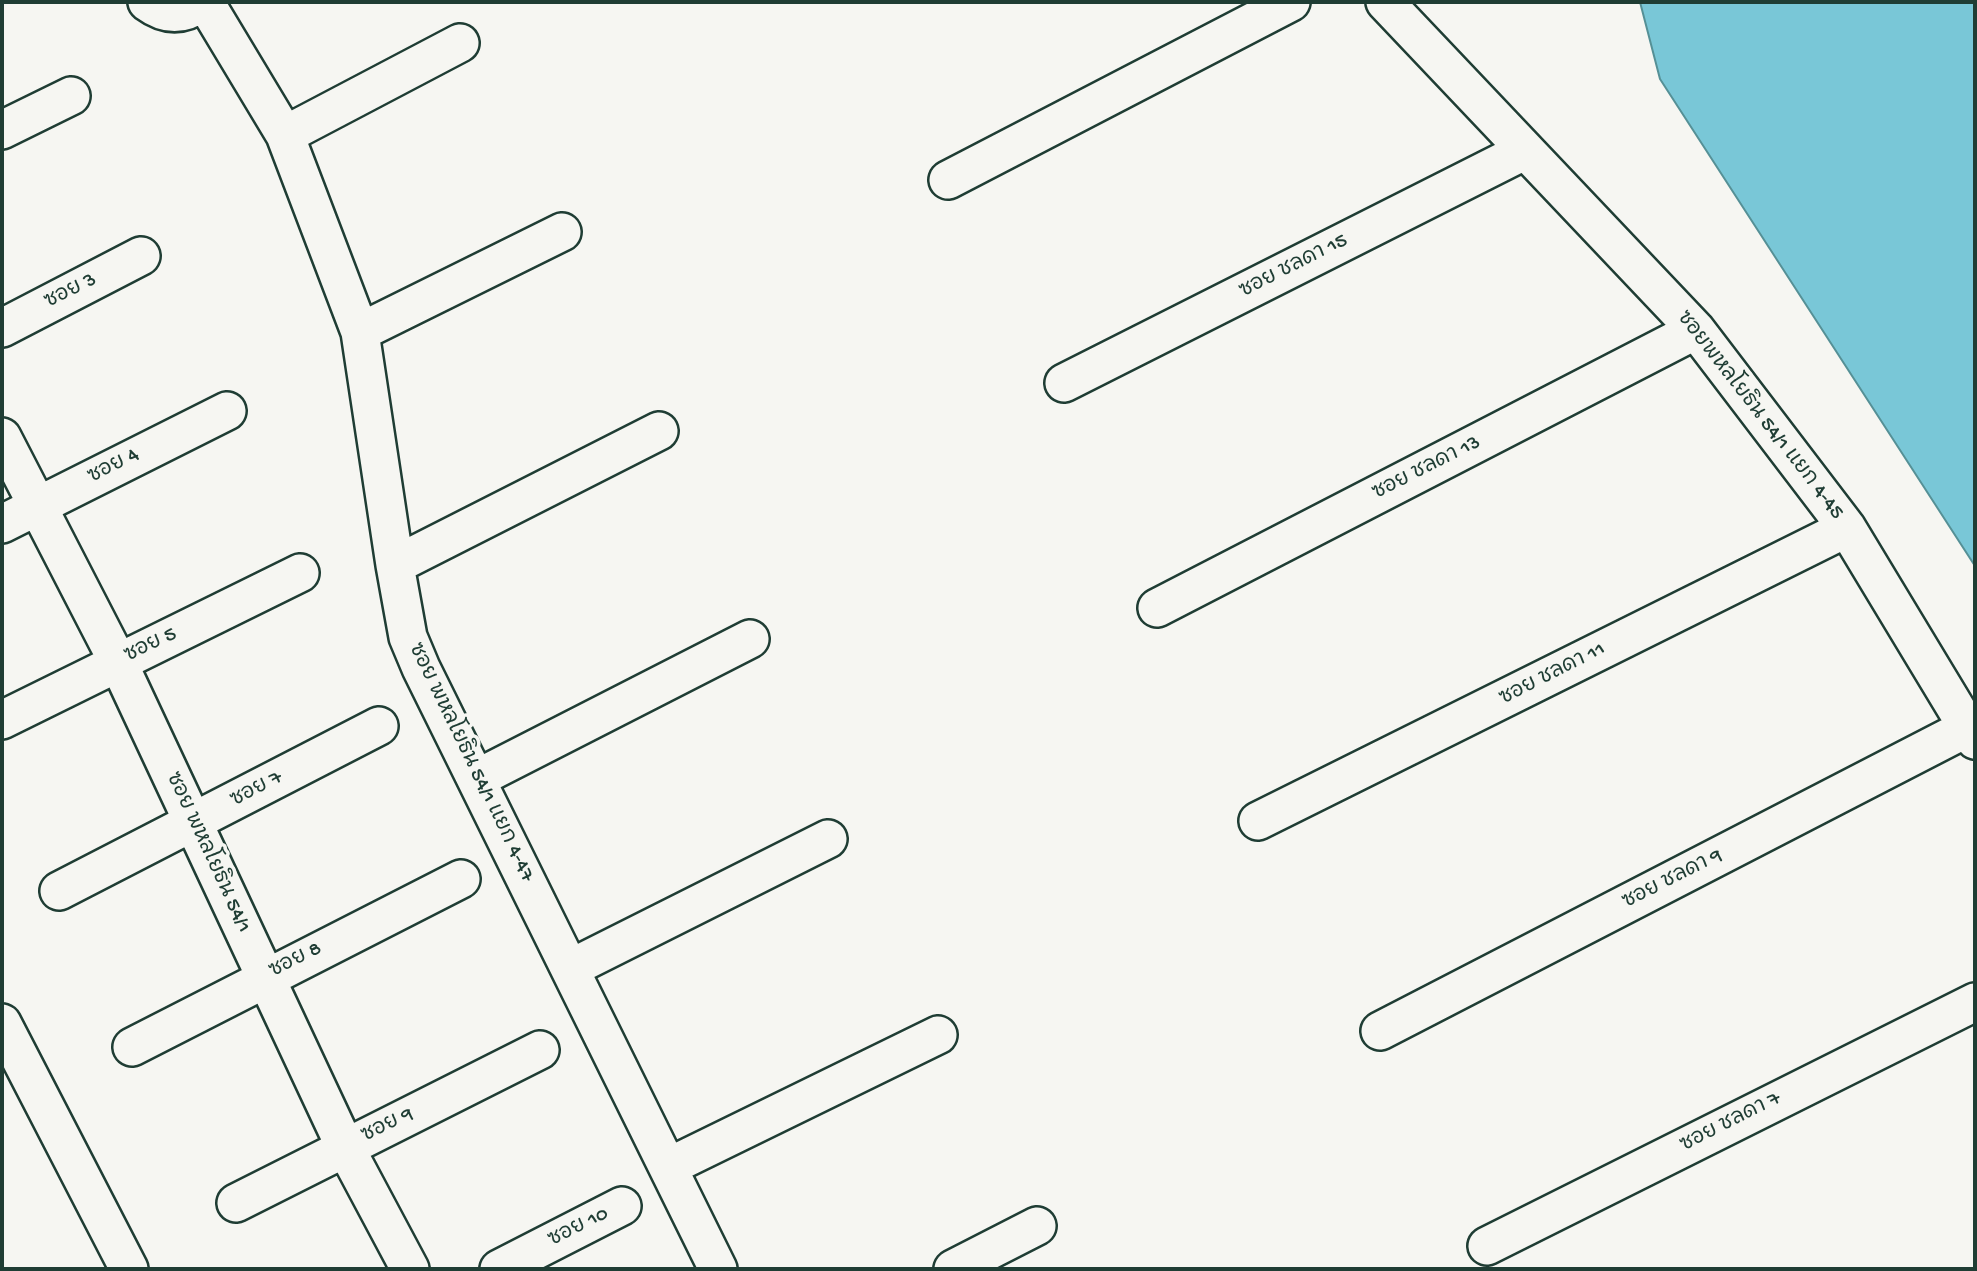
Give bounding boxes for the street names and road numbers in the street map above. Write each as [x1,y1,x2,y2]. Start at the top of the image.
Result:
street label: ซอย ชลดา 15 [1236,229,1352,305]
street label: ซอย 3 [41,268,101,316]
street label: ซอยพหลโยธิน 54/1 แยก 4-45 [1670,307,1848,525]
street label: ซอย ชลดา 13 [1369,431,1485,507]
street label: ซอย 4 [84,444,144,490]
street label: ซอย 5 [121,623,181,669]
street label: ซอย ชลดา 11 [1496,638,1610,712]
street label: ซอย พหลโยธิน 54/1 แยก 4-47 [401,640,539,886]
street label: ซอย 7 [227,766,287,814]
street label: ซอย พหลโยธิน 54/1 [159,769,255,937]
street label: ซอย ชลดา 9 [1619,844,1727,916]
street label: ซอย 8 [265,937,327,985]
street label: ซอย ชลดา 7 [1677,1087,1785,1159]
street label: ซอย 9 [358,1103,418,1149]
street label: ซอย 10 [545,1202,613,1254]

